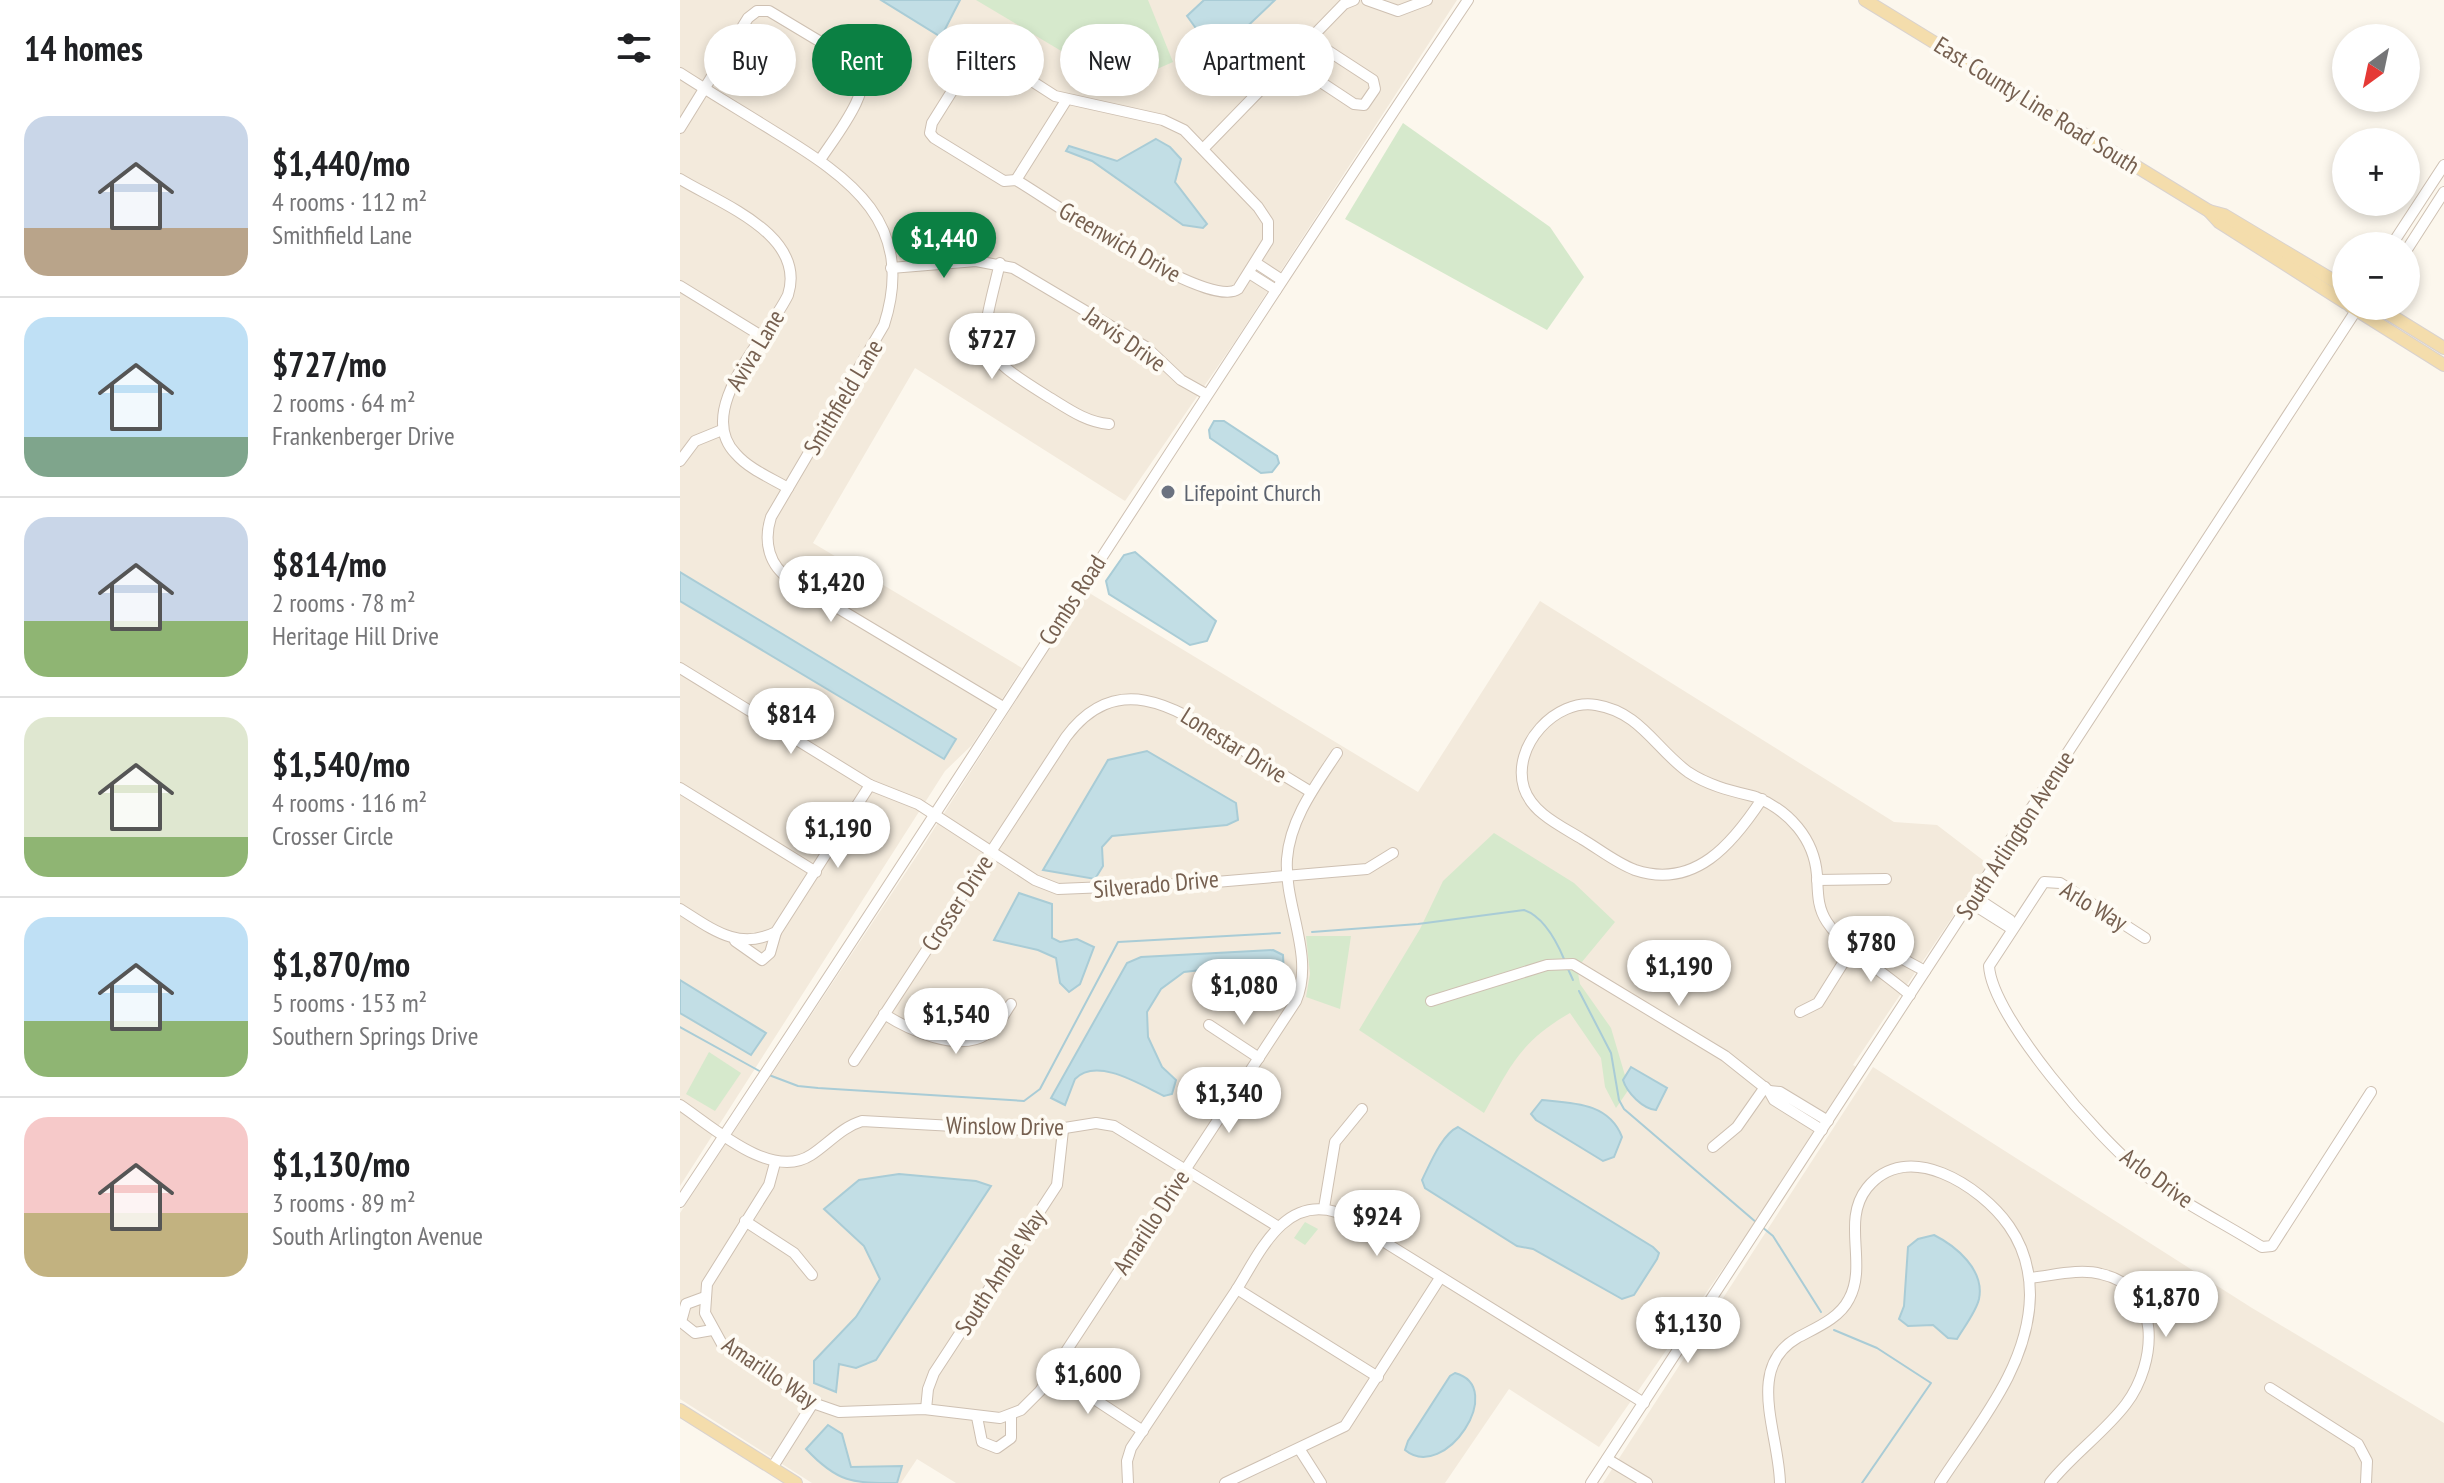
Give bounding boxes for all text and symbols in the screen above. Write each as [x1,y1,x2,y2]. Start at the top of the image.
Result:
chip: Buy [704,24,796,96]
chip: Rent [812,24,912,96]
chip: Filters [928,24,1044,96]
chip: New [1060,24,1159,96]
chip: Apartment [1175,24,1334,96]
north arrow [2332,24,2420,112]
map controls [2332,24,2420,320]
text: 14 homes [24,26,143,70]
icon: filters [612,26,656,70]
street label: East County Line Road South [1929,29,2145,181]
button: + [2332,128,2420,216]
text: $1,440/mo [272,141,410,185]
icon: home [88,148,184,244]
text: 4 rooms · 112 m² [272,185,427,218]
street label: Greenwich Drive [1053,195,1187,289]
pin: $1,440 [879,212,1009,280]
text: Smithfield Lane [272,218,412,251]
text: $1,440 [910,221,978,254]
button: − [2332,232,2420,320]
street label: Jarvis Drive [1077,299,1172,378]
street label: Aviva Lane [719,304,791,396]
pin: $727 [945,313,1039,381]
text: $727 [967,322,1017,355]
street label: Smithfield Lane [796,334,890,460]
text: $727/mo [272,342,387,386]
icon: home [88,349,184,445]
text: 2 rooms · 64 m² [272,386,416,419]
text: Frankenberger Drive [272,419,455,452]
place label: Lifepoint Church [1184,477,1321,508]
marker: Lifepoint Church [1159,483,1177,501]
text: $814/mo [272,542,387,586]
icon: home [88,549,184,645]
street label: Combs Road [1032,549,1112,651]
pin: $1,420 [766,556,896,624]
text: $1,420 [797,565,865,598]
text: 2 rooms · 78 m² [272,586,416,619]
text: Heritage Hill Drive [272,619,439,652]
pin: $814 [744,688,838,756]
text: $814 [766,697,816,730]
street label: Lonestar Drive [1175,700,1293,790]
text: $1,540/mo [272,742,410,786]
street label: South Arlington Avenue [1949,745,2081,925]
icon: home [88,749,184,845]
text: 4 rooms · 116 m² [272,786,427,819]
pin: $1,190 [773,802,903,870]
text: $1,190 [804,811,872,844]
text: Crosser Circle [272,819,394,852]
street label: Crosser Drive [914,849,1000,957]
street label: Silverado Drive [1092,863,1220,905]
street label: Arlo Way [2055,874,2133,938]
pin: $780 [1824,916,1918,984]
text: $780 [1846,925,1896,958]
pin: $1,190 [1614,940,1744,1008]
text: $1,870/mo [272,942,410,986]
icon: home [88,949,184,1045]
text: $1,190 [1645,949,1713,982]
pin: $1,080 [1179,959,1309,1027]
text: $1,080 [1210,968,1278,1001]
text: 5 rooms · 153 m² [272,986,427,1019]
pin: $1,540 [891,988,1021,1056]
text: $1,540 [922,997,990,1030]
text: Southern Springs Drive [272,1019,478,1052]
pin: $1,340 [1164,1067,1294,1135]
text: $1,340 [1195,1076,1263,1109]
street label: Winslow Drive [946,1109,1064,1143]
street label: Arlo Drive [2114,1141,2200,1215]
text: $1,130/mo [272,1142,410,1186]
icon: home [88,1149,184,1245]
street label: Amarillo Drive [1106,1164,1196,1280]
text: 3 rooms · 89 m² [272,1186,416,1219]
pin: $924 [1330,1190,1424,1258]
text: $924 [1352,1199,1402,1232]
street label: South Amble Way [948,1203,1052,1341]
text: South Arlington Avenue [272,1219,483,1252]
pin: $1,870 [2101,1271,2231,1339]
text: $1,870 [2132,1280,2200,1313]
pin: $1,130 [1623,1297,1753,1365]
text: $1,130 [1654,1306,1722,1339]
street label: Amarillo Way [716,1329,824,1415]
pin: $1,600 [1023,1348,1153,1416]
text: $1,600 [1054,1357,1122,1390]

